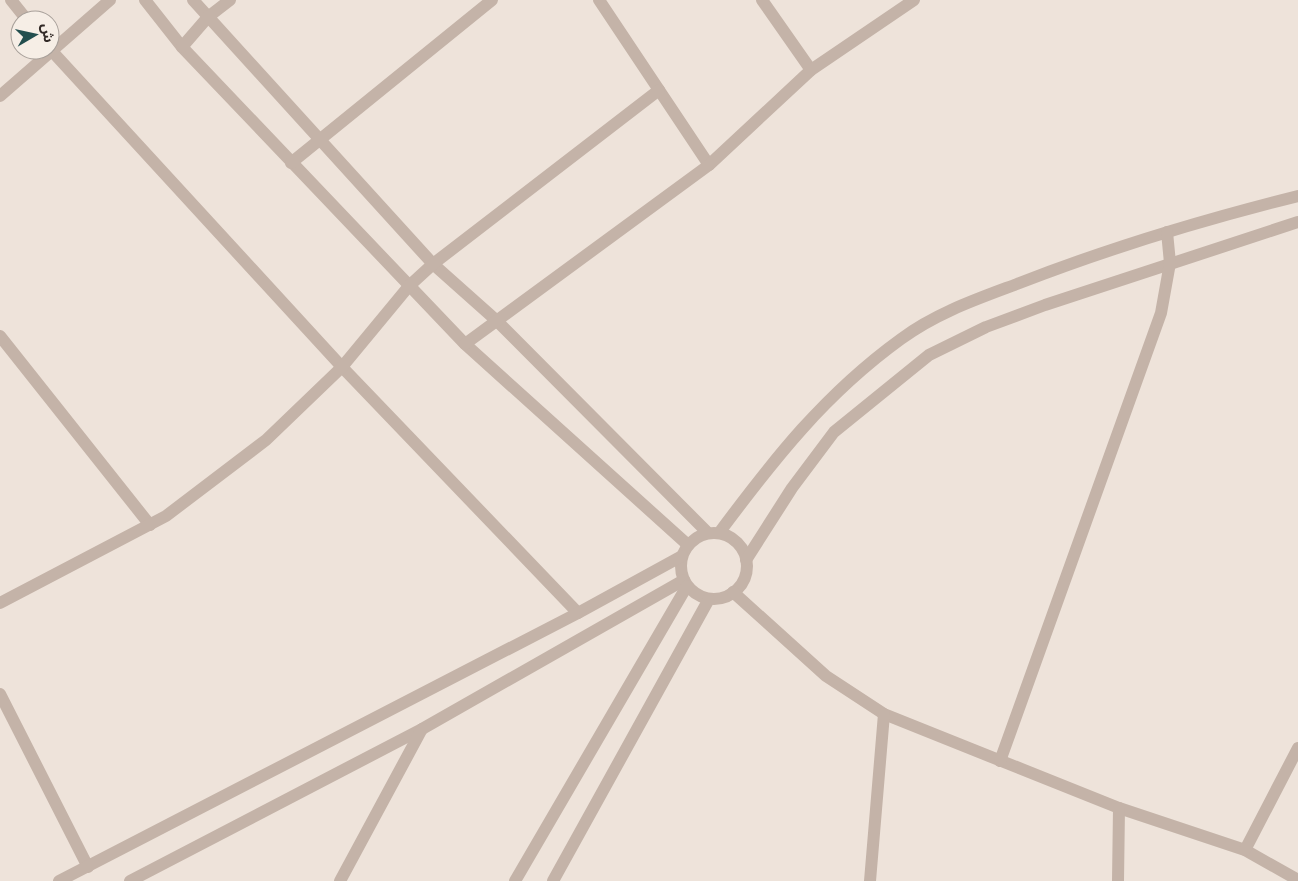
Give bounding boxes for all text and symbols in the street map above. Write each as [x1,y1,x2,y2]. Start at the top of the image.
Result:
north arrow [10,10,60,60]
text: ش [38,22,57,44]

